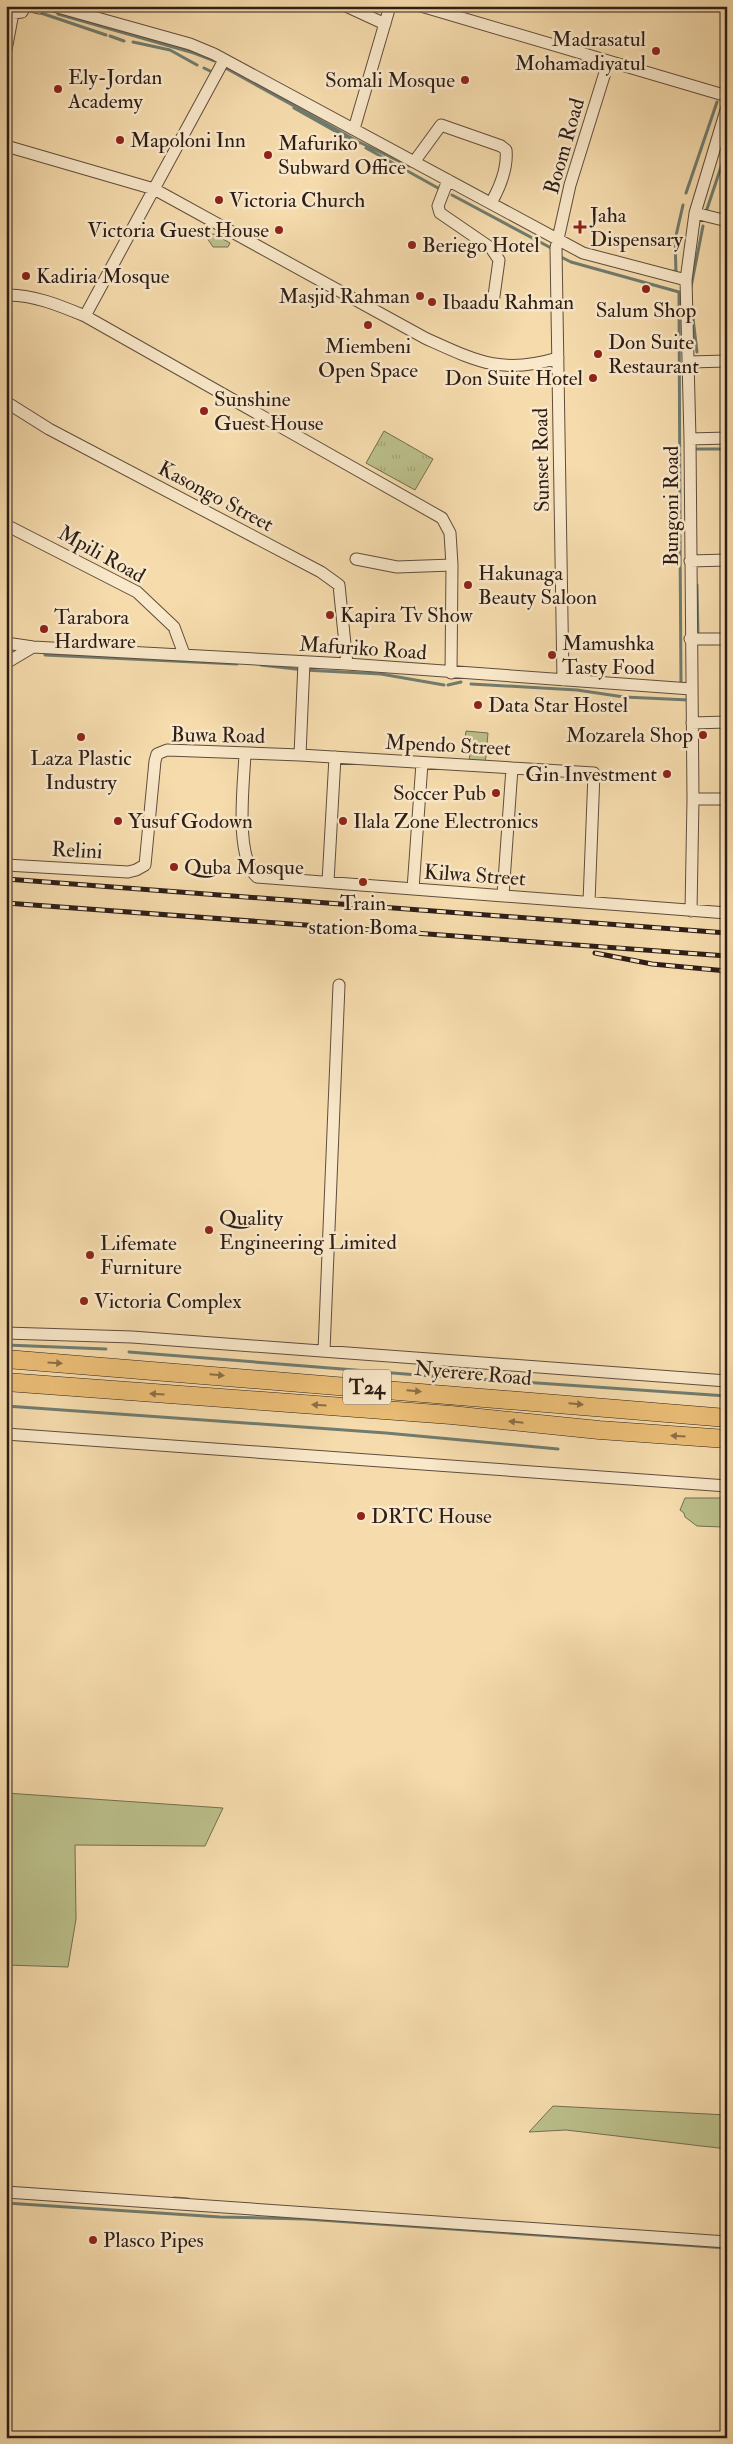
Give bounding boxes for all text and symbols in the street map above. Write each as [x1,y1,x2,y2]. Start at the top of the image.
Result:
place label: Madrasatul Mohamadiyatul [515,26,647,77]
marker: Madrasatul Mohamadiyatul [650,45,662,57]
place label: Ely-Jordan Academy [67,64,162,115]
place label: Somali Mosque [325,67,455,94]
marker: Somali Mosque [459,74,471,86]
marker: Ely-Jordan Academy [52,83,64,95]
street label: Boom Road [538,94,591,197]
place label: Mapoloni Inn [130,127,246,154]
place label: Mafuriko Subward Office [278,130,406,181]
marker: Mapoloni Inn [114,134,126,146]
marker: Mafuriko Subward Office [262,149,274,161]
place label: Victoria Church [229,187,365,214]
marker: Victoria Church [213,194,225,206]
place label: Jaha Dispensary [589,202,684,253]
place label: Victoria Guest House [87,217,269,244]
marker: Jaha Dispensary [574,221,586,233]
marker: Victoria Guest House [273,224,285,236]
place label: Beriego Hotel [422,232,540,259]
marker: Beriego Hotel [406,239,418,251]
place label: Kadiria Mosque [36,263,170,290]
marker: Kadiria Mosque [20,270,32,282]
place label: Masjid Rahman [278,283,410,310]
marker: Salum Shop [640,283,652,295]
place label: Ibaadu Rahman [442,289,574,316]
marker: Masjid Rahman [414,290,426,302]
marker: Ibaadu Rahman [426,296,438,308]
place label: Salum Shop [596,297,696,324]
marker: Miembeni Open Space [362,319,374,331]
place label: Don Suite Restaurant [608,329,699,380]
place label: Miembeni Open Space [318,333,418,384]
marker: Don Suite Restaurant [592,348,604,360]
place label: Don Suite Hotel [445,365,584,392]
marker: Don Suite Hotel [587,372,599,384]
place label: Sunshine Guest House [214,386,324,437]
marker: Sunshine Guest House [198,405,210,417]
street label: Sunset Road [527,407,556,512]
street label: Bungoni Road [658,445,685,566]
street label: Kasongo Street [153,455,278,538]
street label: Mpili Road [53,519,151,590]
place label: Hakunaga Beauty Saloon [478,560,597,611]
marker: Hakunaga Beauty Saloon [462,579,474,591]
place label: Kapira Tv Show [340,602,474,629]
place label: Tarabora Hardware [54,604,136,655]
marker: Kapira Tv Show [324,609,336,621]
marker: Tarabora Hardware [38,623,50,635]
place label: Mamushka Tasty Food [562,630,655,681]
street label: Mafuriko Road [298,631,428,666]
marker: Mamushka Tasty Food [546,649,558,661]
place label: Data Star Hostel [488,692,629,719]
marker: Data Star Hostel [472,699,484,711]
street label: Buwa Road [171,721,266,750]
place label: Mozarela Shop [566,722,693,749]
street label: Mpendo Street [384,729,512,762]
marker: Mozarela Shop [697,729,709,741]
marker: Laza Plastic Industry [75,731,87,743]
place label: Laza Plastic Industry [30,745,132,796]
place label: Gin Investment [525,761,657,788]
marker: Gin Investment [661,768,673,780]
place label: Soccer Pub [393,780,486,807]
marker: Soccer Pub [490,787,502,799]
place label: Yusuf Godown [128,808,253,835]
place label: Ilala Zone Electronics [353,808,538,835]
marker: Yusuf Godown [112,815,124,827]
marker: Ilala Zone Electronics [337,815,349,827]
street label: Relini [51,836,104,865]
place label: Quba Mosque [184,854,304,881]
street label: Kilwa Street [423,858,527,893]
marker: Quba Mosque [168,861,180,873]
marker: Train station Boma [357,876,369,888]
place label: Train station Boma [308,890,418,941]
place label: Quality Engineering Limited [219,1205,397,1256]
marker: Quality Engineering Limited [203,1224,215,1236]
place label: Lifemate Furniture [100,1230,182,1281]
marker: Lifemate Furniture [84,1249,96,1261]
place label: Victoria Complex [94,1288,242,1315]
marker: Victoria Complex [78,1295,90,1307]
street label: Nyerere Road [413,1355,533,1392]
one-way arrow [47,1359,63,1367]
road number: T24 [343,1370,391,1404]
one-way arrow [209,1371,225,1379]
one-way arrow [406,1387,422,1395]
one-way arrow [149,1389,165,1397]
one-way arrow [568,1400,584,1408]
one-way arrow [311,1401,327,1409]
one-way arrow [508,1418,524,1426]
one-way arrow [670,1431,686,1439]
place label: DRTC House [371,1503,492,1530]
marker: DRTC House [355,1510,367,1522]
place label: Plasco Pipes [103,2227,204,2254]
marker: Plasco Pipes [87,2234,99,2246]

